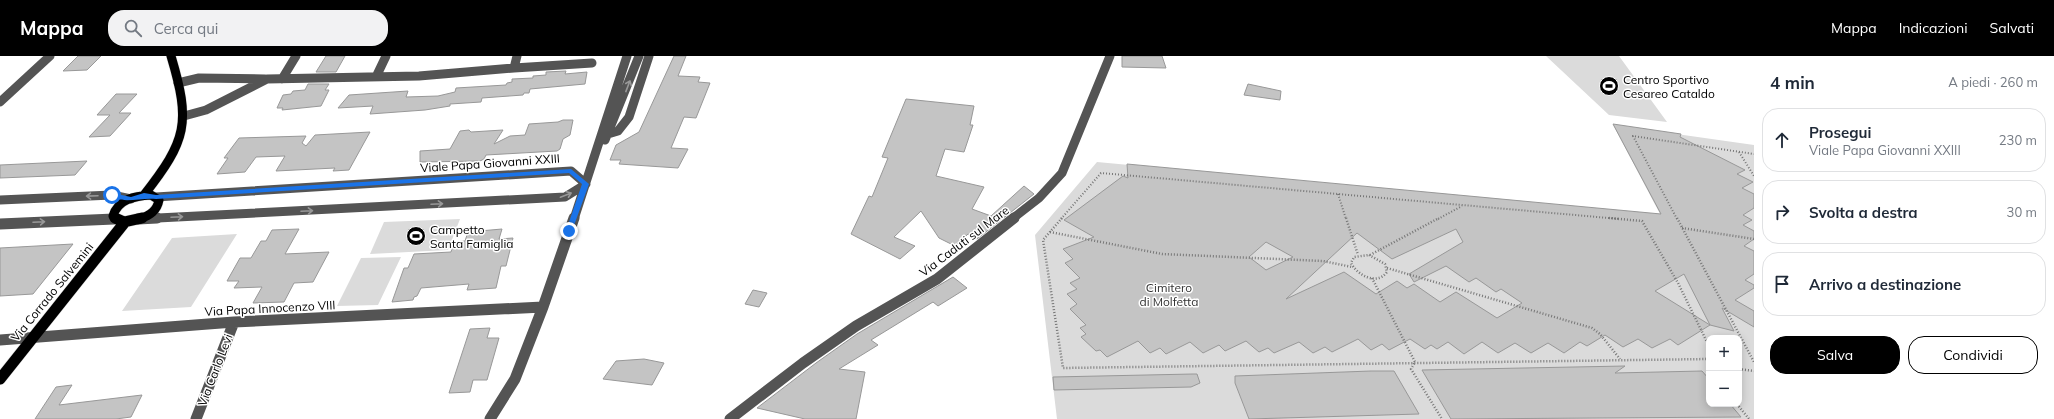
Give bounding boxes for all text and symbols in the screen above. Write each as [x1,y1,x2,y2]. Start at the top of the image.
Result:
search box [108,10,388,46]
text: Mappa [20,16,84,40]
icon: search [122,17,144,39]
text: Cerca qui [154,19,218,38]
text: Mappa [1831,19,1877,37]
text: Indicazioni [1899,19,1968,37]
text: Salvati [1990,19,2034,37]
place label: Centro Sportivo Cesareo Cataldo [1623,72,1715,101]
text: 4 min [1770,72,1815,93]
text: A piedi · 260 m [1948,74,2038,90]
sports icon: Centro Sportivo Cesareo Cataldo [1598,75,1620,97]
one-way arrow [624,81,632,93]
text: Prosegui [1809,123,1871,142]
icon: ahead [1771,129,1793,151]
text: 230 m [1999,132,2037,148]
text: Viale Papa Giovanni XXIII [1809,142,1961,158]
street label: Viale Papa Giovanni XXIII [420,151,560,175]
route start [103,186,121,204]
one-way arrow [560,191,572,199]
one-way arrow [86,192,99,200]
one-way arrow [430,200,443,208]
icon: right [1771,201,1793,223]
street label: Via Caduti sul Mare [916,202,1012,280]
text: Svolta a destra [1809,203,1918,222]
text: 30 m [2007,204,2037,220]
one-way arrow [300,207,313,214]
one-way arrow [170,214,183,221]
one-way arrow [32,219,45,226]
place label: Campetto Santa Famiglia [430,222,514,251]
route end [560,222,578,240]
sports icon: Campetto Santa Famiglia [405,225,427,247]
street label: Via Corrado Salvemini [8,239,97,344]
icon: arrive [1771,273,1793,295]
text: Arrivo a destinazione [1809,275,1961,294]
park label: Cimitero di Molfetta [1139,280,1199,309]
street label: Via Papa Innocenzo VIII [204,297,336,319]
street label: Via Carlo Levi [194,332,236,408]
map controls [1706,335,1742,407]
button: + [1706,335,1742,371]
button: Salva [1770,336,1900,374]
button: Condividi [1908,336,2038,374]
button: − [1706,371,1742,407]

